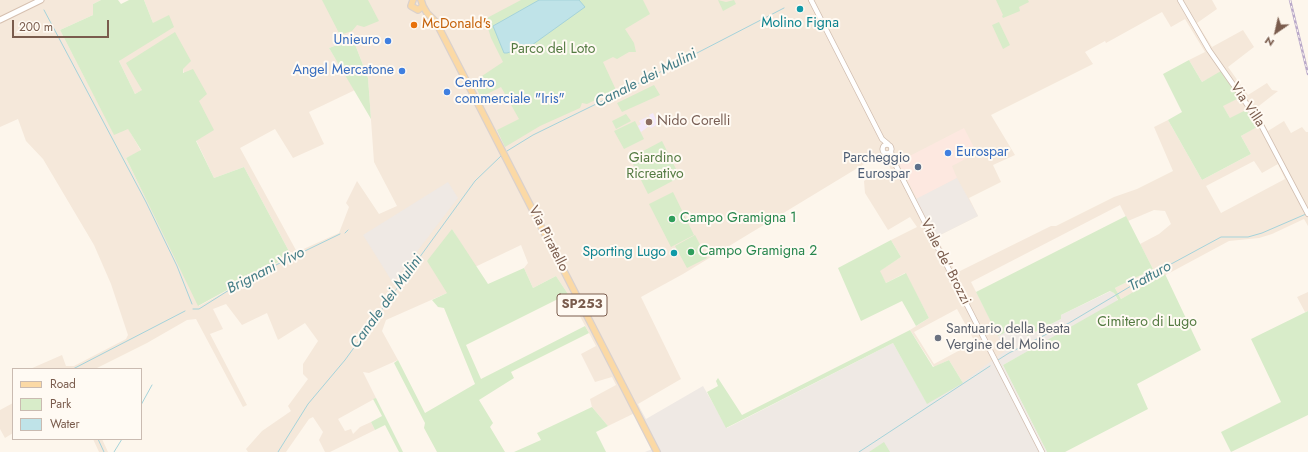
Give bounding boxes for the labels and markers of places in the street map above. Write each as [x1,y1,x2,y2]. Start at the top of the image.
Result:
marker: Molino Figna [795,4,805,14]
place label: Molino Figna [761,16,839,32]
place label: McDonald's [422,17,491,33]
marker: McDonald's [409,20,419,30]
place label: Unieuro [333,33,380,49]
marker: Unieuro [383,36,393,46]
place label: Angel Mercatone [293,63,394,79]
marker: Angel Mercatone [397,66,407,76]
place label: Centro commerciale "Iris" [455,76,565,108]
marker: Centro commerciale "Iris" [442,87,452,97]
place label: Nido Corelli [657,114,730,130]
marker: Nido Corelli [644,117,654,127]
place label: Eurospar [956,145,1008,161]
marker: Eurospar [943,148,953,158]
place label: Parcheggio Eurospar [843,151,910,184]
marker: Parcheggio Eurospar [913,162,923,172]
place label: Campo Gramigna 1 [680,211,797,227]
marker: Campo Gramigna 1 [667,214,677,224]
place label: Campo Gramigna 2 [699,244,817,260]
place label: Sporting Lugo [582,245,666,261]
marker: Campo Gramigna 2 [686,247,696,257]
marker: Sporting Lugo [669,248,679,258]
place label: Santuario della Beata Vergine del Molino [946,322,1070,354]
marker: Santuario della Beata Vergine del Molino [933,333,943,343]

